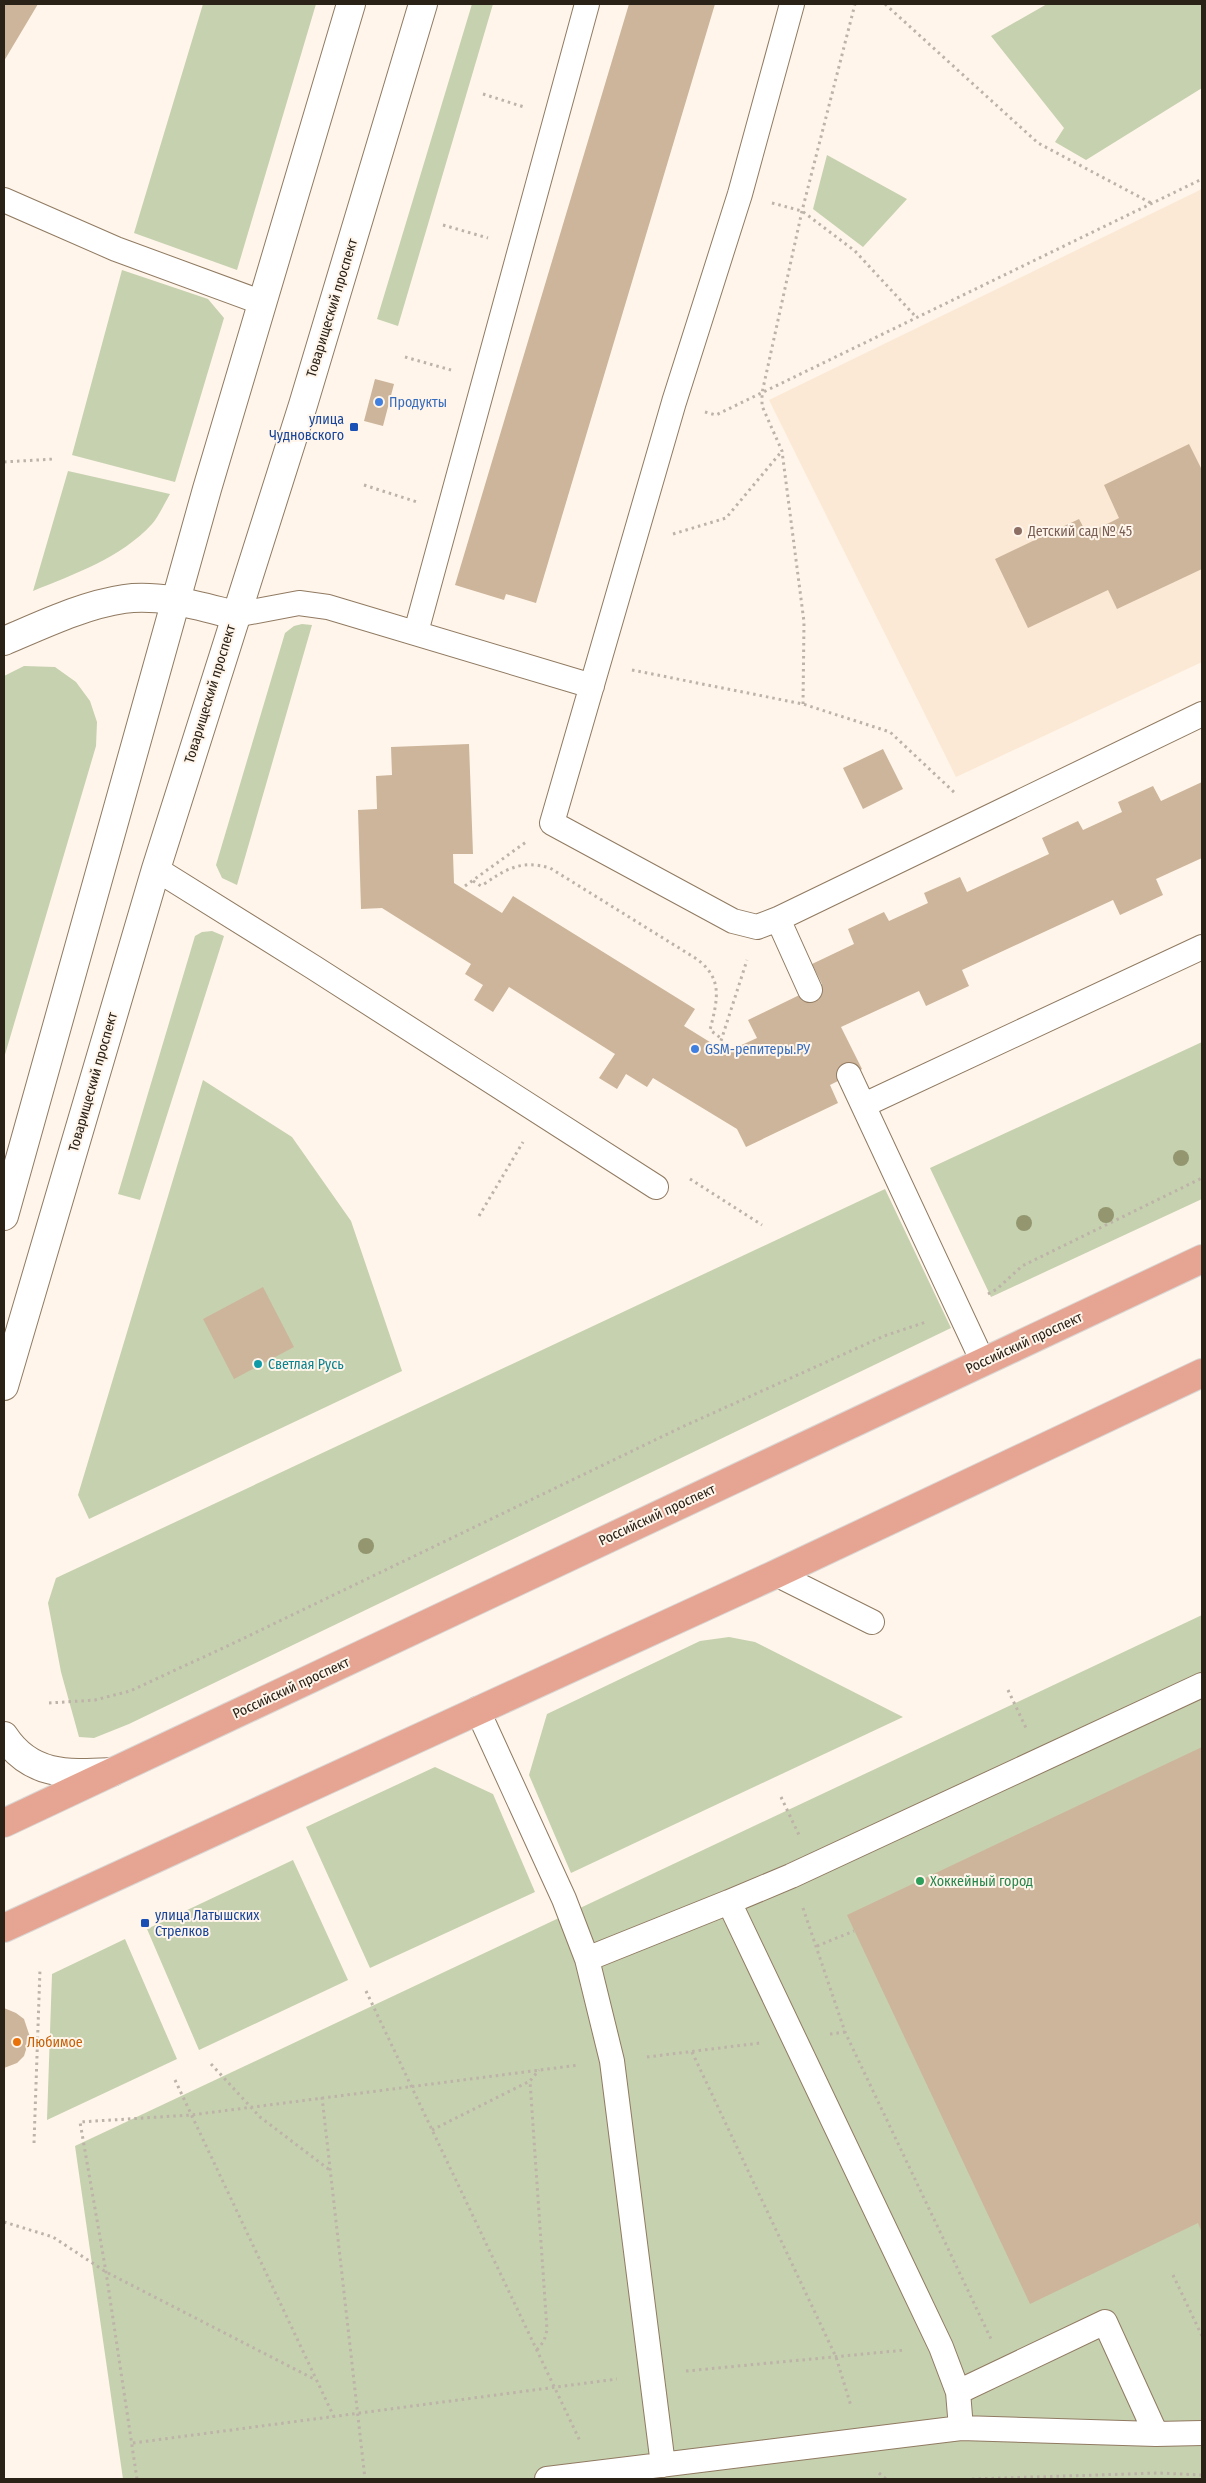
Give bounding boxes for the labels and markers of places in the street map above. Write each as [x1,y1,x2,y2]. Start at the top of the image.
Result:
place label: Продукты [389,394,447,411]
marker: Продукты [373,396,385,408]
place label: улица Чудновского [269,411,344,444]
marker: улица Чудновского [348,421,360,433]
place label: Детский сад № 45 [1027,523,1132,540]
marker: Детский сад № 45 [1012,525,1024,537]
place label: GSM-репитеры.РУ [705,1041,810,1058]
marker: GSM-репитеры.РУ [689,1043,701,1055]
place label: Светлая Русь [268,1356,344,1373]
marker: Светлая Русь [252,1358,264,1370]
place label: Хоккейный город [930,1873,1033,1890]
marker: Хоккейный город [914,1875,926,1887]
place label: улица Латышских Стрелков [155,1907,260,1940]
marker: улица Латышских Стрелков [139,1917,151,1929]
place label: Любимое [27,2034,83,2051]
marker: Любимое [11,2036,23,2048]

